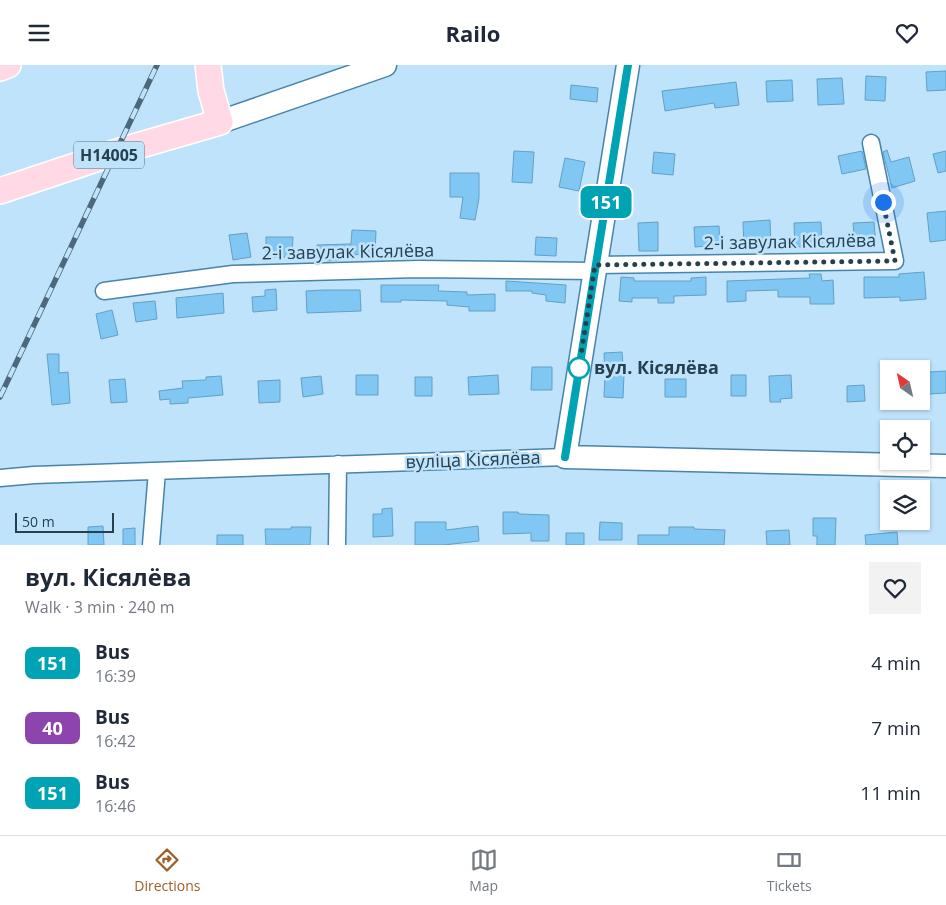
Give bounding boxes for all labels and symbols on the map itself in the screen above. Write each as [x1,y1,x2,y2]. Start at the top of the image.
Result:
road number: Н14005 [74,141,144,169]
line badge: 151 [577,186,635,218]
your location [871,190,896,215]
street label: 2-і завулак Кісялёва [704,227,876,255]
street label: 2-і завулак Кісялёва [262,237,434,265]
place label: вул. Кісялёва [594,355,719,379]
marker: вул. Кісялёва [568,357,590,379]
north arrow [880,360,930,410]
street label: вуліца Кісялёва [405,445,541,473]
scale bar [15,510,114,533]

